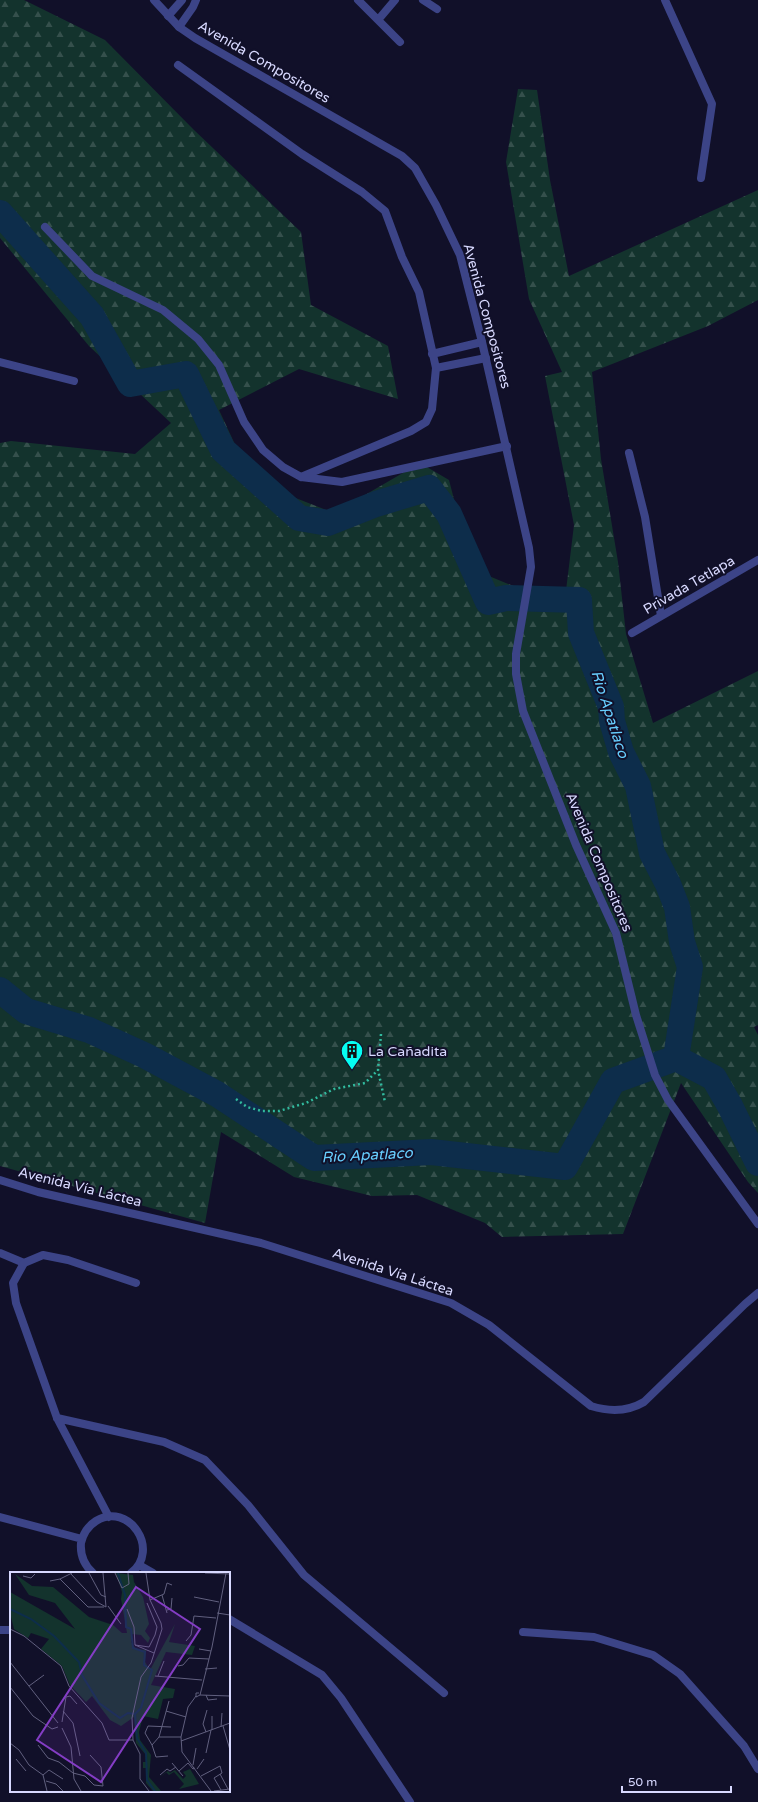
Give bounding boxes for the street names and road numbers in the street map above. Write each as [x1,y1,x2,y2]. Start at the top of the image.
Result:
street label: Avenida Compositores [195,17,333,107]
street label: Avenida Compositores [459,242,515,391]
street label: Privada Tetlapa [640,552,738,618]
street label: Avenida Compositores [562,790,636,934]
street label: Avenida Vía Láctea [17,1163,143,1211]
street label: Avenida Vía Láctea [330,1244,456,1300]

